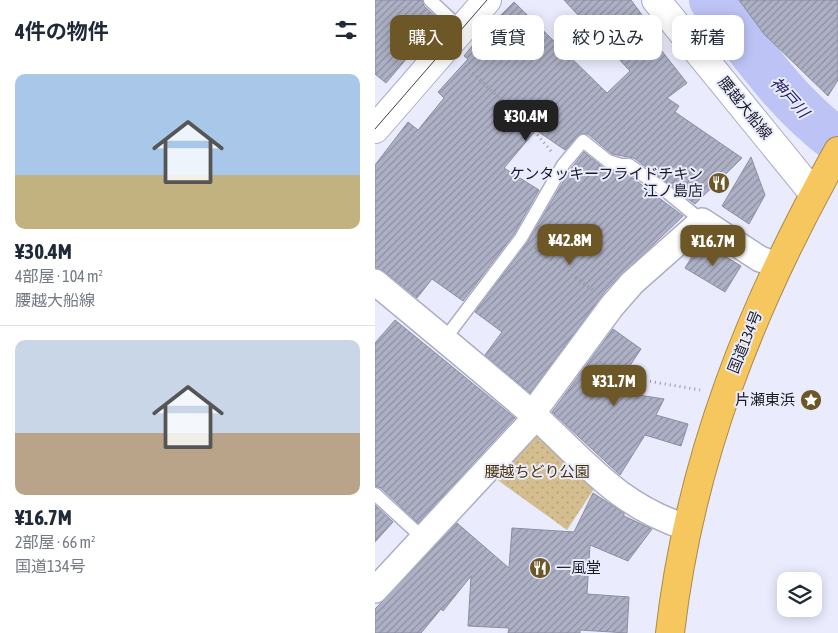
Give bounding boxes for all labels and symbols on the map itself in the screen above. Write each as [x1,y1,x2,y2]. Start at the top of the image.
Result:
street label: 腰越大船線 [715,73,776,142]
water label: 神戸川 [767,73,814,122]
pin: ¥30.4M [485,100,567,142]
place label: ケンタッキーフライドチキン 江ノ島店 [510,165,703,199]
restaurant icon: ケンタッキーフライドチキン 江ノ島店 [707,171,731,195]
pin: ¥42.8M [529,224,611,266]
pin: ¥16.7M [672,224,754,267]
street label: 国道134号 [724,308,765,376]
pin: ¥31.7M [573,364,655,407]
place icon: 片瀬東浜 [799,388,823,412]
place label: 片瀬東浜 [735,391,795,408]
park label: 腰越ちどり公園 [484,463,590,480]
restaurant icon: 一風堂 [528,556,552,580]
place label: 一風堂 [556,559,601,576]

